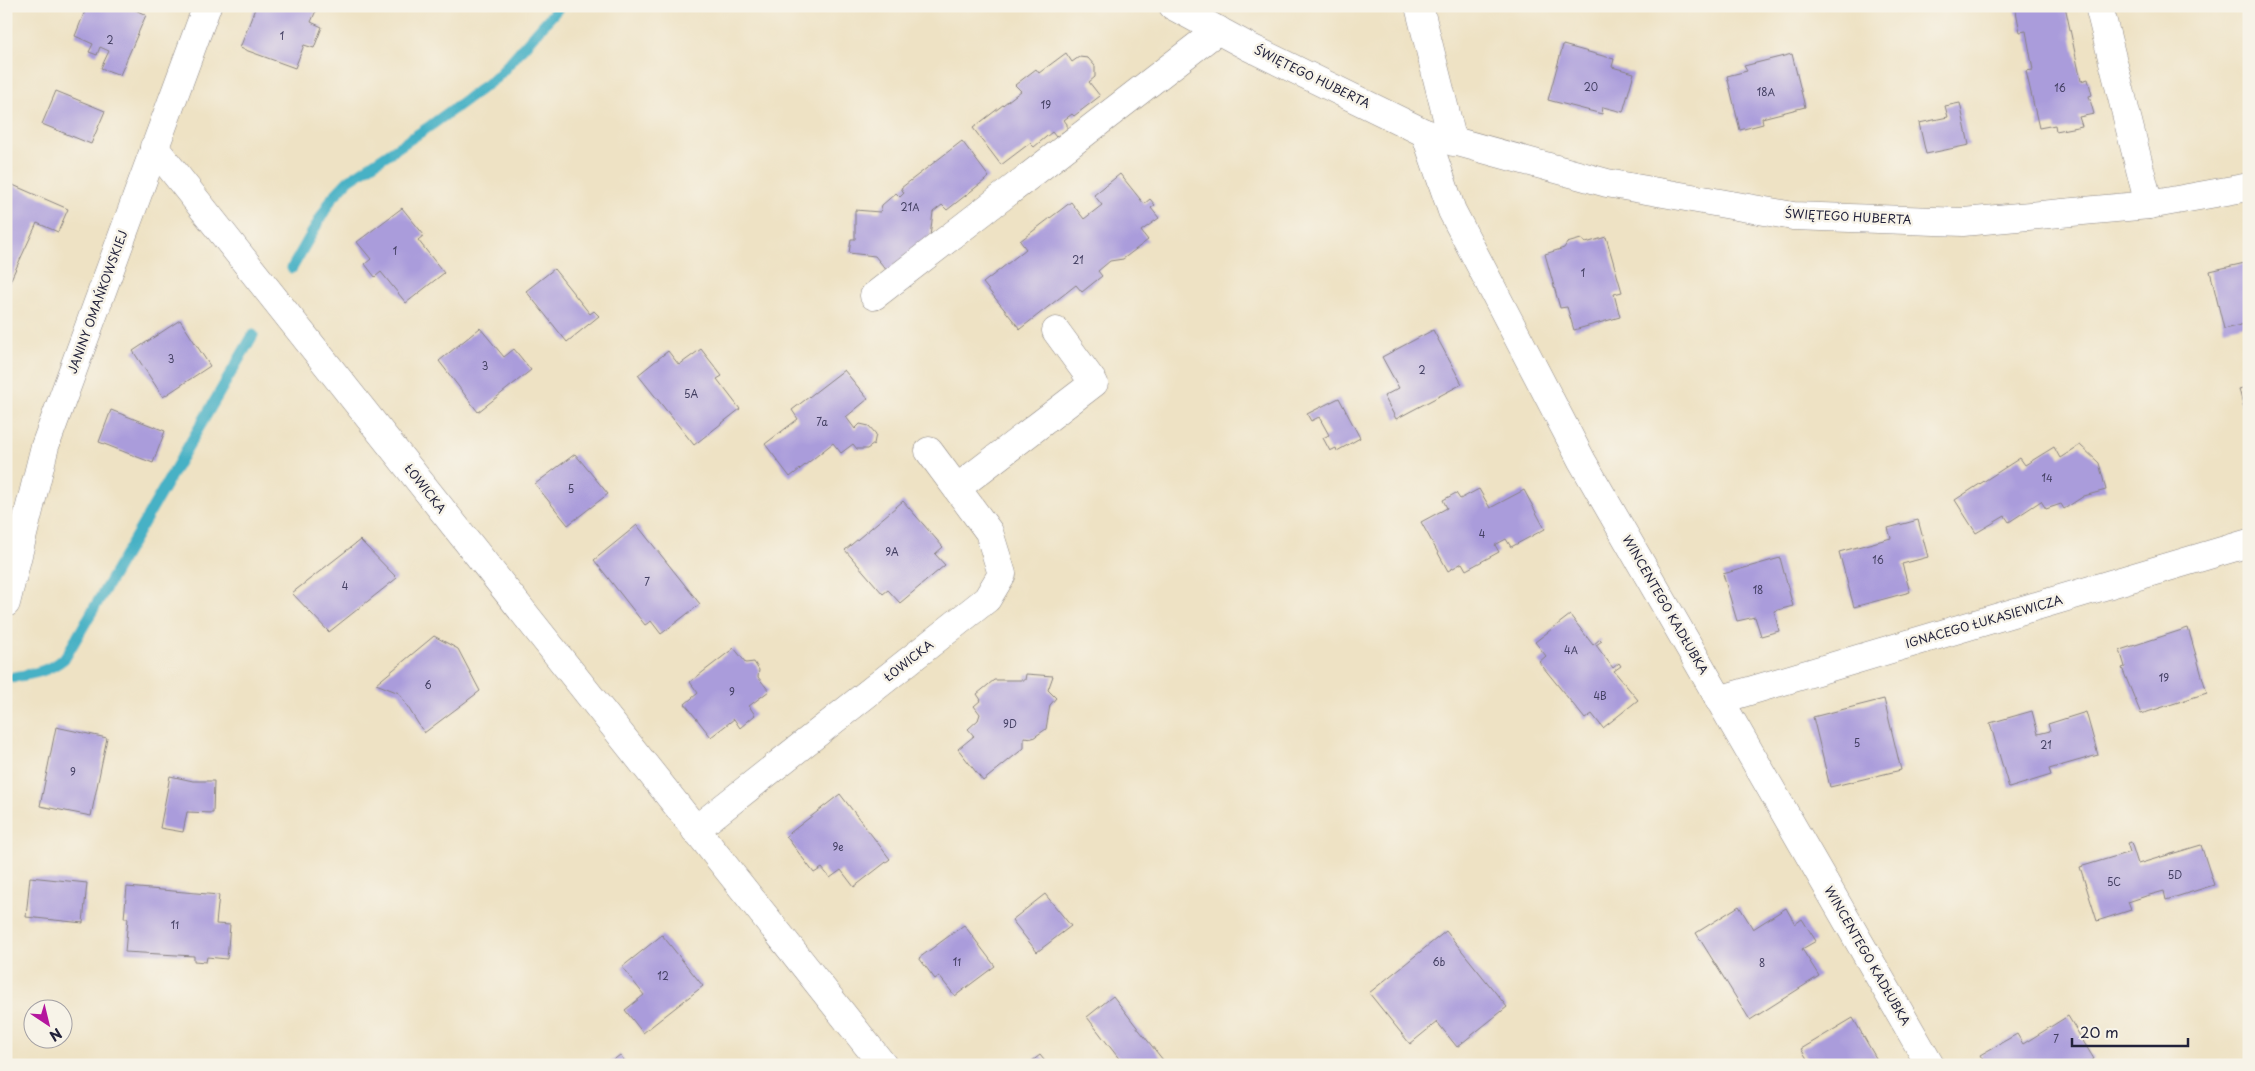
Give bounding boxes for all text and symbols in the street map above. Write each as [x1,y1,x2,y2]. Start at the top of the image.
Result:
house number: 1 [280,28,284,43]
house number: 2 [106,32,114,47]
street label: ŚWIĘTEGO HUBERTA [1251,40,1374,112]
house number: 20 [1584,79,1598,94]
house number: 16 [2054,80,2066,95]
house number: 18A [1757,84,1776,99]
house number: 19 [1041,97,1051,112]
house number: 21A [901,199,919,214]
street label: ŚWIĘTEGO HUBERTA [1784,204,1912,228]
street label: JANINY OMAŃKOWSKIEJ [63,227,131,376]
house number: 1 [393,243,397,258]
house number: 21 [1072,252,1084,267]
house number: 1 [1581,265,1585,280]
house number: 3 [168,351,174,366]
house number: 3 [482,358,488,373]
house number: 2 [1418,362,1426,377]
house number: 5A [684,386,698,401]
house number: 7a [816,414,828,429]
street label: ŁOWICKA [400,459,451,517]
house number: 14 [2041,470,2053,485]
house number: 5 [568,481,574,496]
house number: 4 [1479,526,1486,541]
street label: WINCENTEGO KADŁUBKA [1618,531,1713,678]
house number: 9A [885,544,899,559]
house number: 16 [1872,552,1884,567]
house number: 7 [644,574,650,589]
house number: 4 [342,578,349,593]
house number: 18 [1753,582,1763,597]
street label: IGNACEGO ŁUKASIEWICZA [1903,590,2064,652]
street label: ŁOWICKA [879,635,937,686]
house number: 4A [1564,642,1578,657]
house number: 19 [2159,670,2169,685]
house number: 6 [424,677,432,692]
house number: 9 [729,684,735,699]
house number: 4B [1593,688,1607,703]
house number: 9D [1003,716,1017,731]
house number: 5 [1854,735,1860,750]
house number: 21 [2040,737,2052,752]
house number: 9 [70,764,76,779]
house number: 9e [832,839,844,854]
house number: 5D [2168,867,2182,882]
house number: 5C [2107,874,2121,889]
street label: WINCENTEGO KADŁUBKA [1820,882,1915,1029]
house number: 11 [171,917,179,932]
house number: 11 [953,954,961,969]
house number: 6b [1433,954,1446,969]
house number: 8 [1759,955,1765,970]
house number: 12 [657,968,669,983]
north arrow [22,998,72,1048]
scale bar [2072,1016,2189,1048]
text: 20 m [2080,1020,2119,1043]
text: N [45,1023,66,1047]
house number: 7 [2053,1031,2059,1046]

